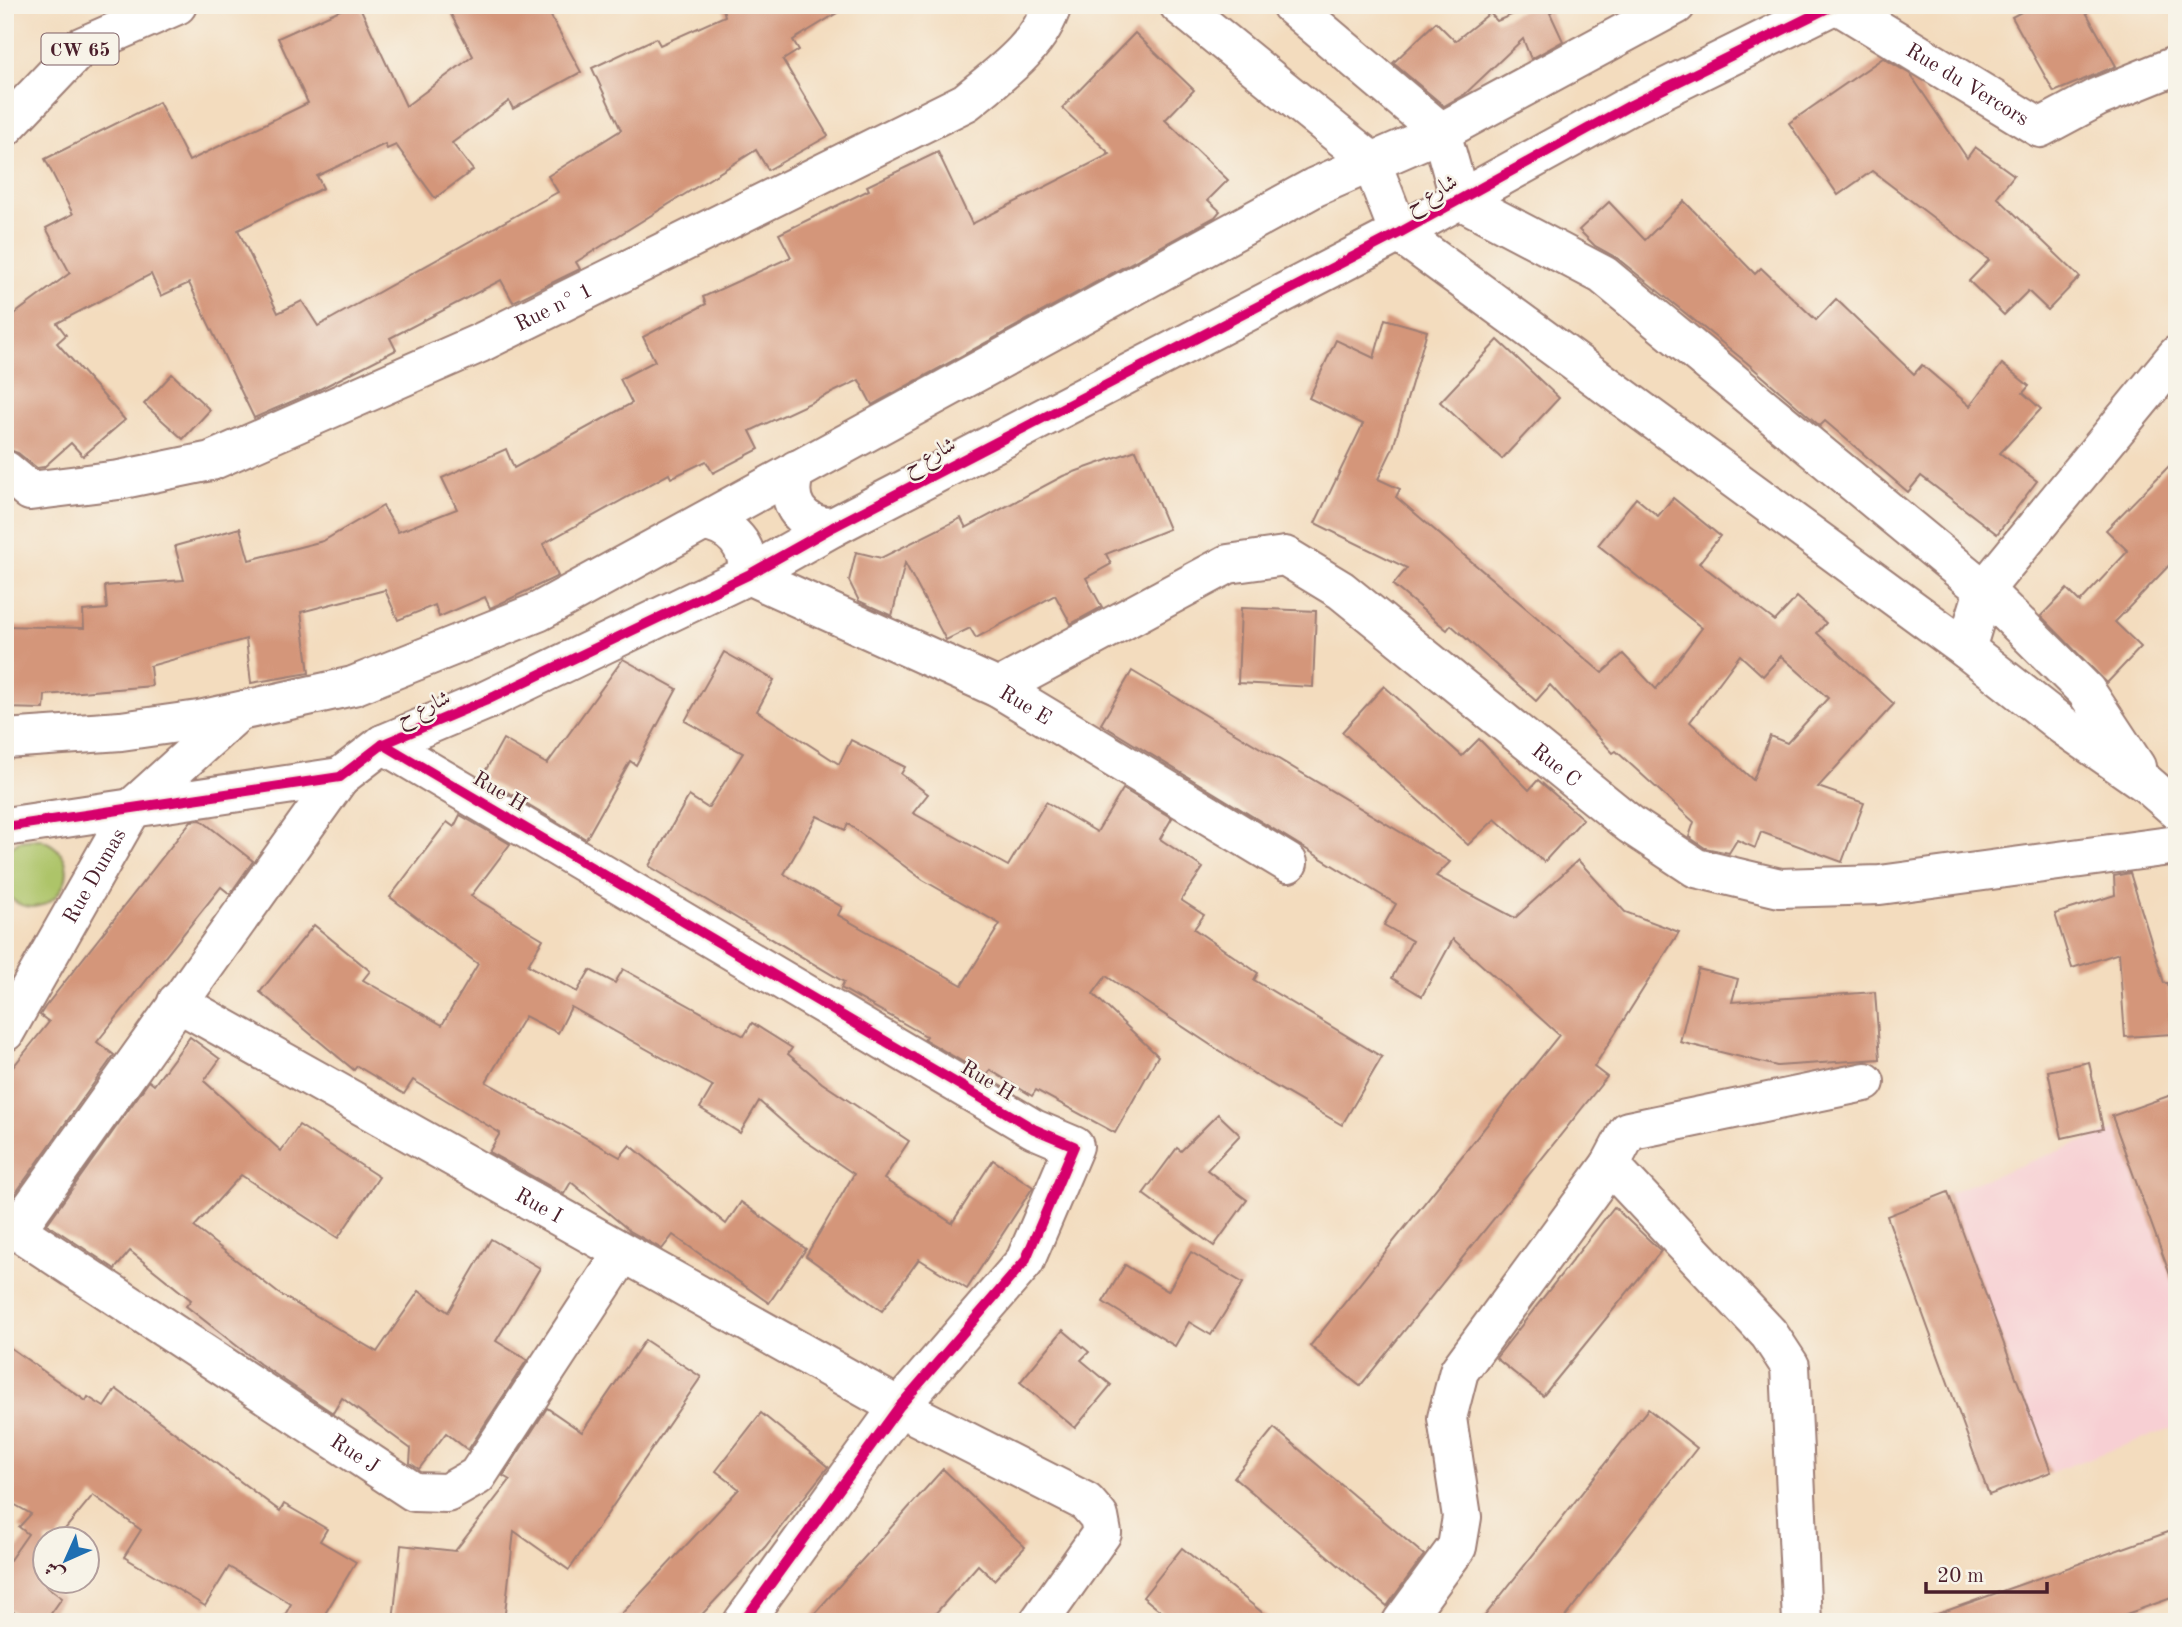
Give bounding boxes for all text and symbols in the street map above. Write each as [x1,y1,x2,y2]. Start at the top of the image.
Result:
road number: CW 65 [42,34,119,64]
street label: Rue du Vercors [1902,40,2032,131]
street label: شارع ح [1402,172,1465,223]
street label: Rue n° 1 [512,280,596,336]
street label: شارع ح [900,434,963,485]
street label: Rue E [995,682,1055,730]
street label: شارع ح [394,688,456,735]
street label: Rue C [1527,740,1584,792]
street label: Rue H [469,768,530,816]
street label: Rue Dumas [60,825,131,927]
street label: Rue H [957,1057,1018,1105]
street label: Rue I [511,1185,565,1228]
street label: Rue J [326,1431,382,1478]
north arrow [32,1526,102,1596]
scale bar [1926,1550,2047,1594]
text: ش [42,1557,69,1584]
text: 20 m [1937,1566,1984,1587]

